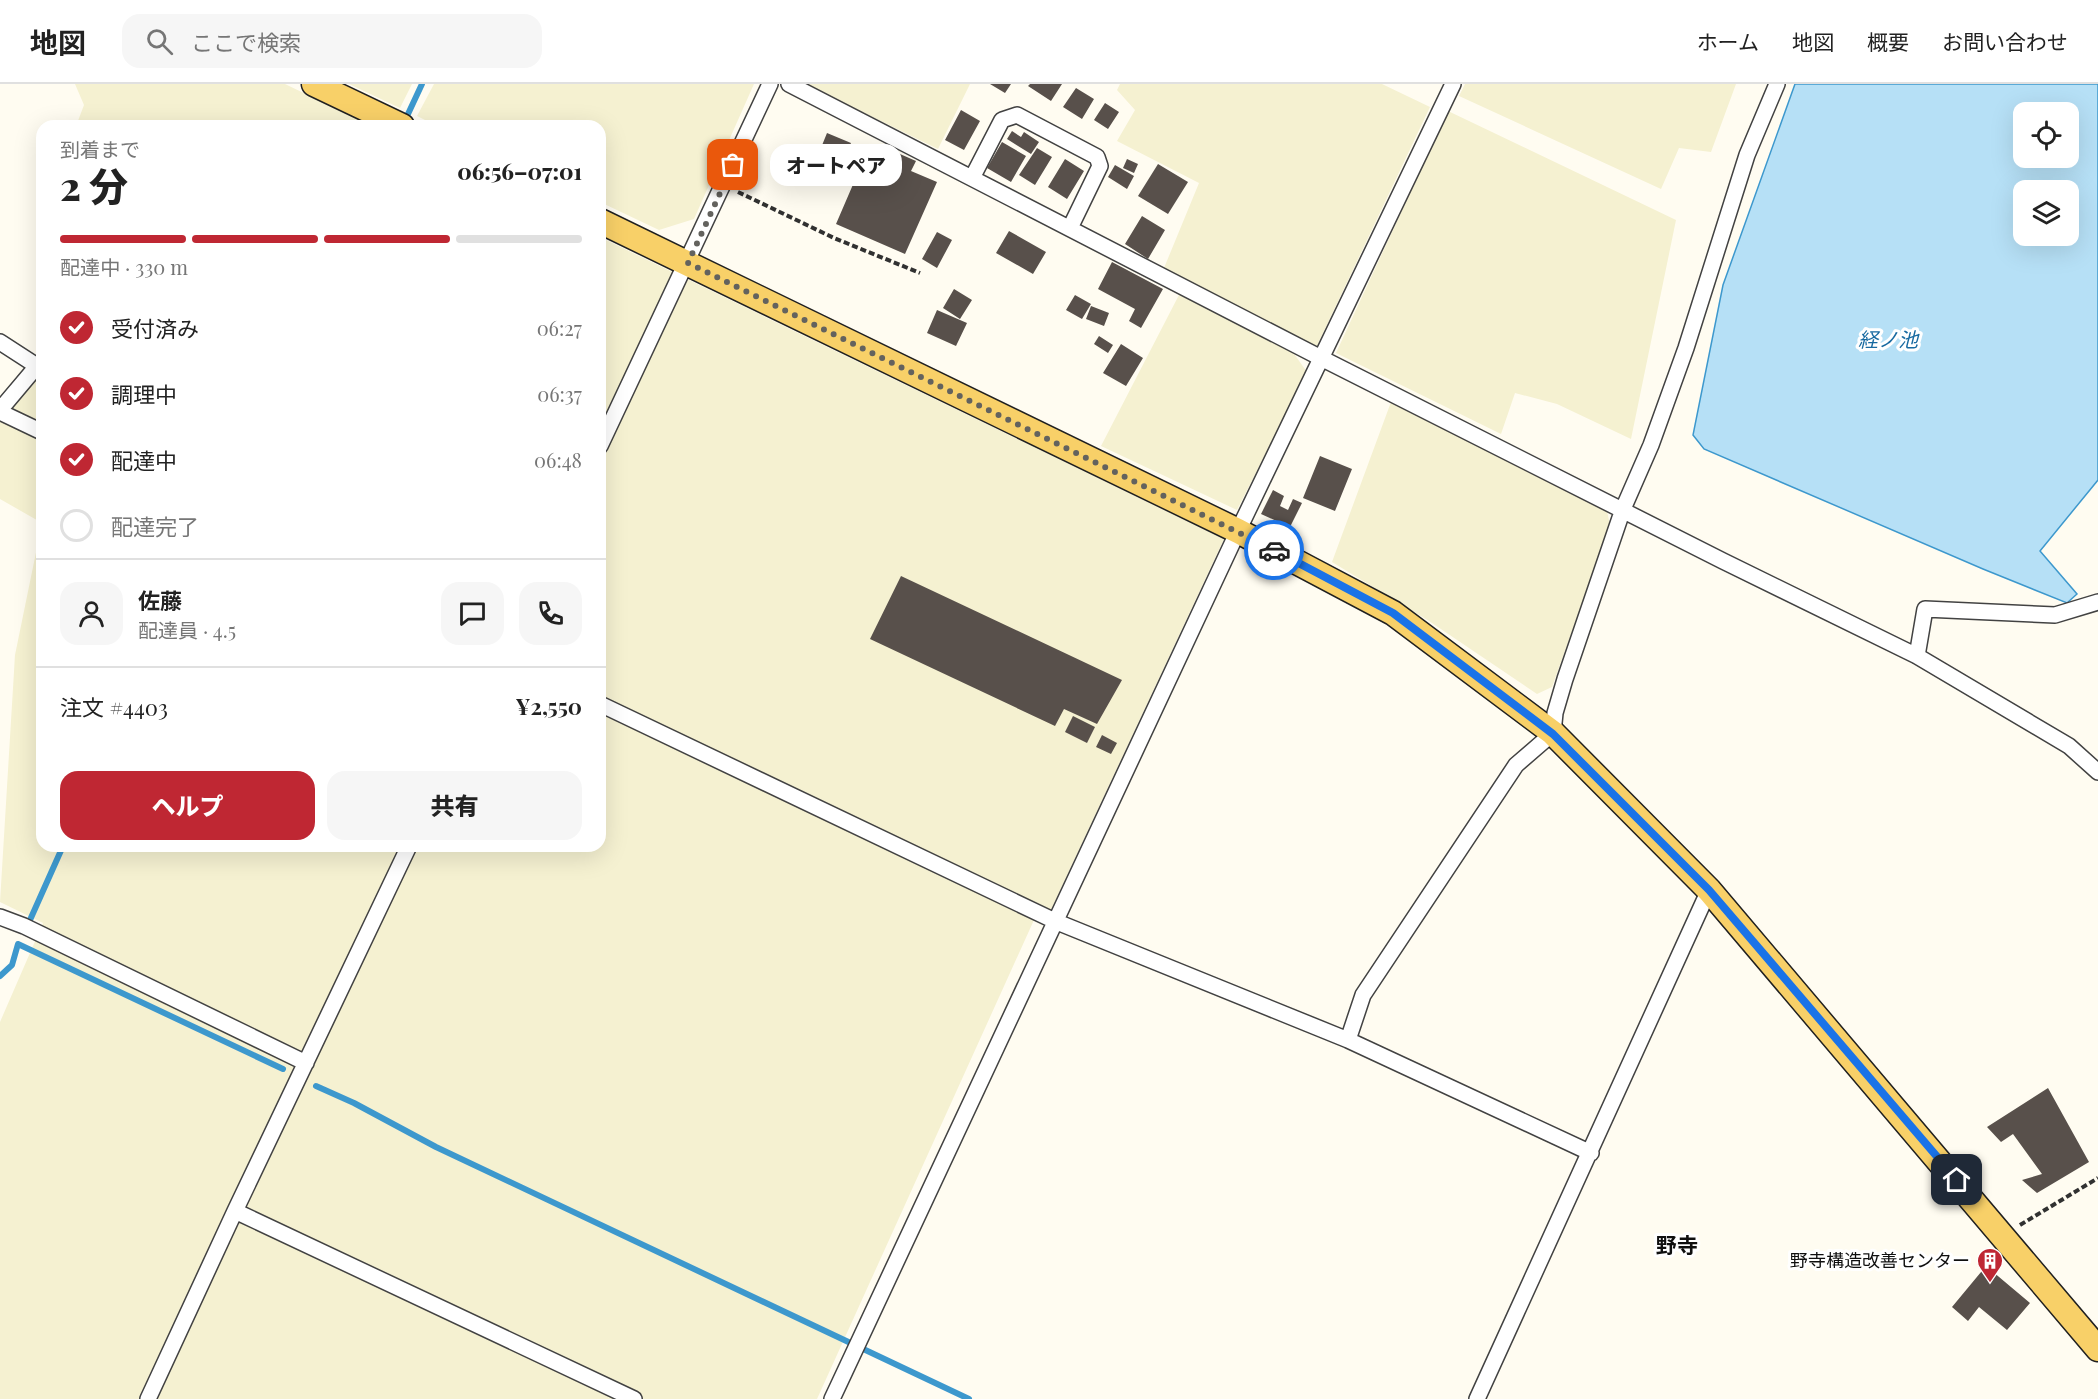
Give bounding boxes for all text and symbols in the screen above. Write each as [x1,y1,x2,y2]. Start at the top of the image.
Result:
search box [122,14,542,68]
text: 地図 [30,23,86,60]
icon: search [143,25,176,58]
text: ここで検索 [191,27,301,57]
text: ホーム [1697,27,1759,55]
text: 地図 [1792,27,1834,55]
text: 概要 [1867,27,1909,55]
text: お問い合わせ [1942,27,2068,55]
map controls [2013,102,2079,246]
button: locate [2013,102,2079,168]
text: 到着まで [60,135,140,162]
pin [707,139,758,190]
callout: オートペア [769,144,901,186]
icon: bag [716,148,749,181]
text: オートペア [786,151,886,178]
text: 06:56–07:01 [457,156,582,186]
text: 2 分 [60,159,128,211]
button: layers [2013,180,2079,246]
text: 配達中 · 330 m [60,253,188,280]
icon: check [60,311,93,344]
text: 受付済み [111,313,199,343]
text: 06:27 [537,314,582,341]
water label: 経ノ池 [1858,325,1920,352]
icon: check [60,377,93,410]
text: 調理中 [111,379,177,409]
text: 06:37 [537,380,582,407]
icon: check [60,443,93,476]
text: 配達中 [111,445,177,475]
text: 06:48 [534,446,582,473]
text: 配達完了 [111,511,199,541]
courier [1244,520,1304,580]
icon: car [1258,534,1291,567]
button: person [60,582,123,645]
button: chat [441,582,504,645]
button: phone [519,582,582,645]
text: 佐藤 [138,585,182,615]
text: 配達員 · 4.5 [138,616,236,643]
text: ¥2,550 [516,691,582,721]
text: 注文 #4403 [60,692,168,722]
button: ヘルプ [60,771,315,840]
button: 共有 [327,771,582,840]
pin [1931,1154,1982,1205]
icon: home [1940,1163,1973,1196]
district label: 野寺 [1656,1230,1698,1258]
building icon: 野寺構造改善センター [1975,1246,2005,1284]
place label: 野寺構造改善センター [1790,1248,1970,1272]

